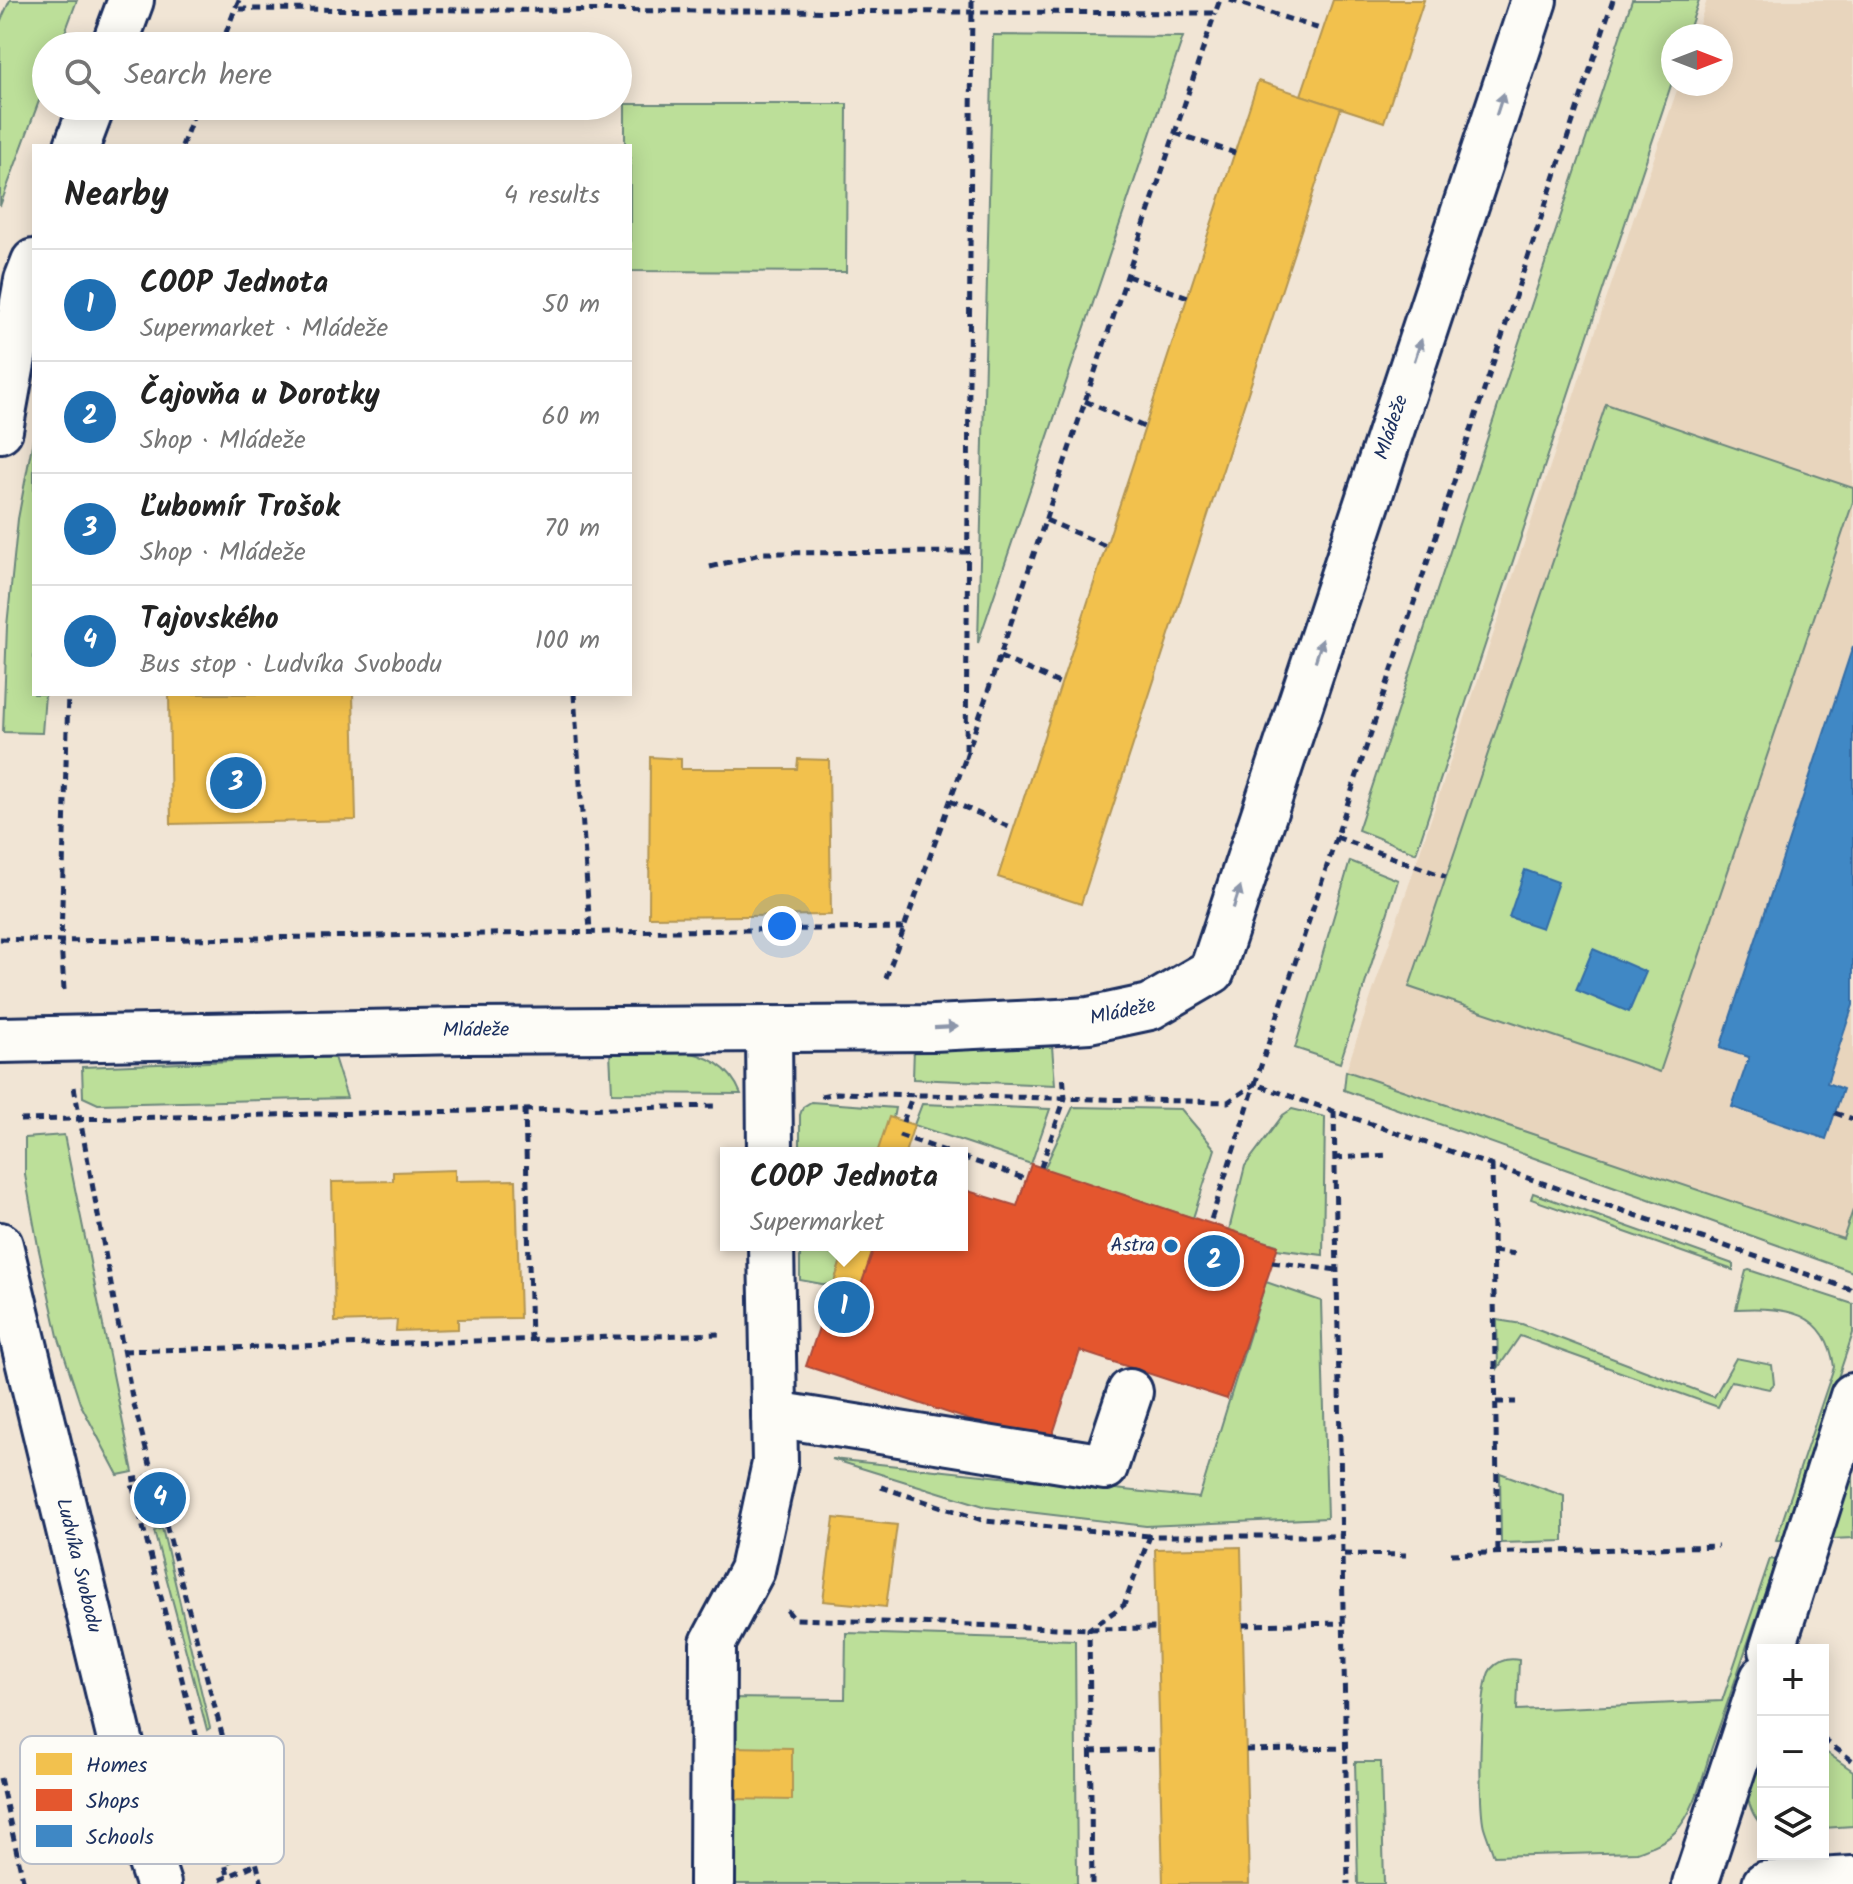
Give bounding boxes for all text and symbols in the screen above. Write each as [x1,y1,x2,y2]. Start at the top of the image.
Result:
north arrow [1661,24,1733,96]
search box [32,32,632,120]
text: Search here [124,52,272,100]
icon: search [60,54,104,98]
one-way arrow [1494,91,1507,115]
text: Nearby [64,169,169,223]
text: 4 results [504,175,600,217]
text: COOP Jednota [140,260,328,308]
text: 1 [86,284,94,326]
text: 50 m [542,284,600,326]
text: Supermarket · Mládeže [140,308,388,350]
one-way arrow [1413,338,1425,362]
text: Čajovňa u Dorotky [140,372,380,420]
street label: Mládeže [1367,391,1418,464]
text: 2 [82,396,98,438]
text: 60 m [541,396,600,438]
text: Shop · Mládeže [140,420,306,462]
text: Ľubomír Trošok [140,484,340,532]
text: 3 [83,508,97,550]
text: 70 m [544,508,600,550]
text: Shop · Mládeže [140,532,306,574]
text: Tajovského [140,596,279,644]
text: 4 [83,620,97,662]
text: 100 m [535,620,600,662]
one-way arrow [1313,638,1325,662]
text: Bus stop · Ludvíka Svobodu [140,644,442,686]
pin: 3 [210,753,262,813]
one-way arrow [1231,885,1243,909]
your location [762,906,802,946]
street label: Mládeže [1087,990,1163,1035]
street label: Mládeže [442,1015,509,1047]
one-way arrow [933,1020,958,1033]
popup [720,1147,968,1251]
text: COOP Jednota [750,1154,938,1202]
text: Supermarket [750,1202,884,1244]
place label: Astra [1111,1230,1155,1262]
pin: 2 [1188,1231,1240,1291]
marker: Astra [1162,1237,1180,1255]
pin: 1 [818,1277,870,1337]
pin: 4 [134,1468,186,1528]
street label: Ludvíka Svobodu [46,1495,110,1637]
map controls [1757,1644,1829,1860]
button: + [1757,1644,1829,1716]
button: − [1757,1716,1829,1788]
legend [20,1736,284,1864]
text: Homes [86,1749,148,1784]
text: Shops [86,1785,140,1820]
button: layers [1757,1788,1829,1860]
text: Schools [86,1821,155,1856]

